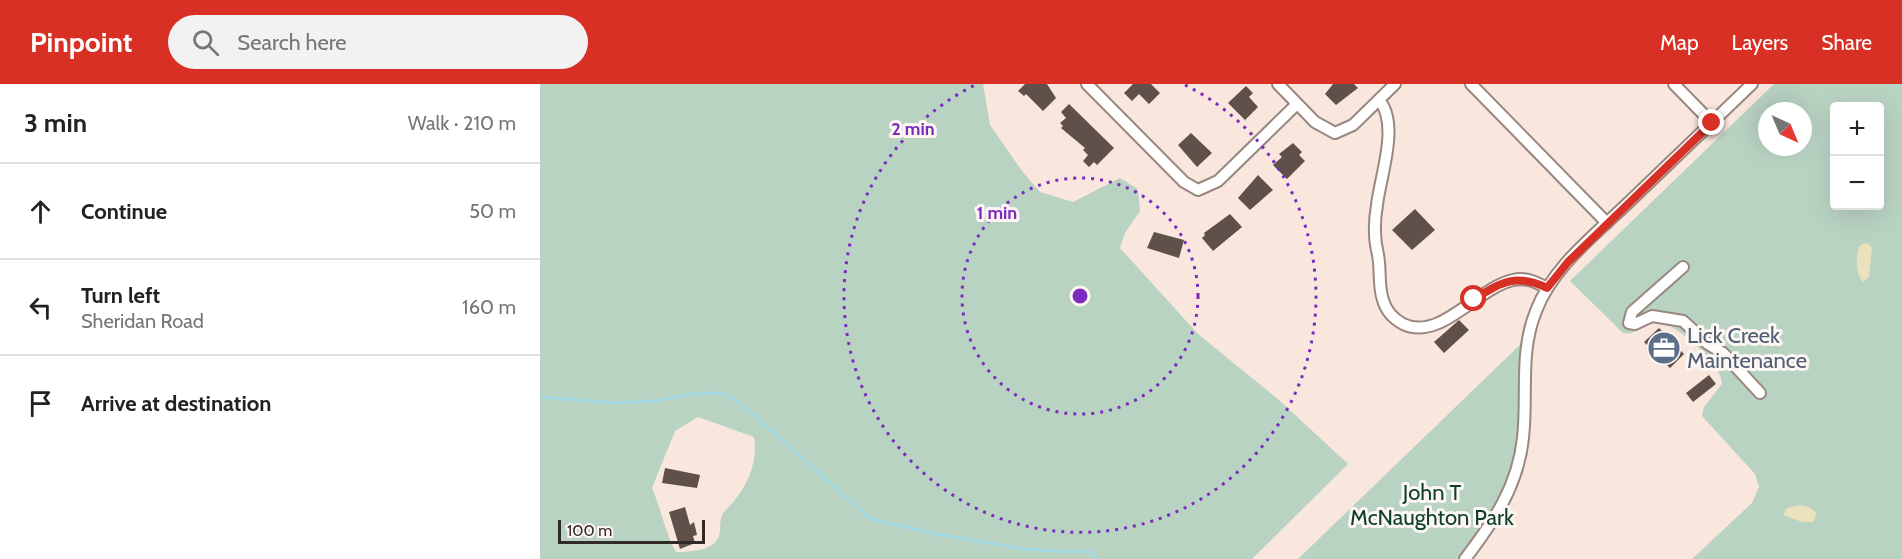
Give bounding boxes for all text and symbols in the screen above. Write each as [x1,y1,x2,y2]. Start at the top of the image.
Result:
search box [168,15,588,69]
text: Pinpoint [30,25,132,59]
icon: search [189,26,222,59]
text: Search here [237,29,347,56]
text: Map [1660,30,1699,55]
text: Layers [1732,30,1788,55]
text: Share [1821,30,1872,55]
north arrow [1758,102,1812,156]
map controls [1830,102,1884,210]
button: + [1830,102,1884,156]
text: 3 min [24,107,87,139]
route end [1698,109,1724,135]
text: Walk · 210 m [408,111,516,135]
text: 2 min [891,118,935,140]
button: − [1830,156,1884,210]
icon: ahead [24,195,57,228]
text: Continue [81,198,167,225]
text: 50 m [469,199,516,223]
text: 1 min [977,202,1017,224]
text: Turn left [81,282,160,309]
route start [1460,285,1486,311]
centre of rings [1070,286,1090,306]
icon: left [24,291,57,324]
text: 160 m [462,295,516,319]
text: Sheridan Road [81,309,204,333]
place label: Lick Creek Maintenance [1687,322,1807,374]
office icon: Lick Creek Maintenance [1646,330,1682,366]
icon: arrive [24,387,57,420]
text: Arrive at destination [81,390,271,417]
park label: John T McNaughton Park [1350,479,1514,531]
scale bar [558,517,705,544]
text: 100 m [567,521,612,540]

